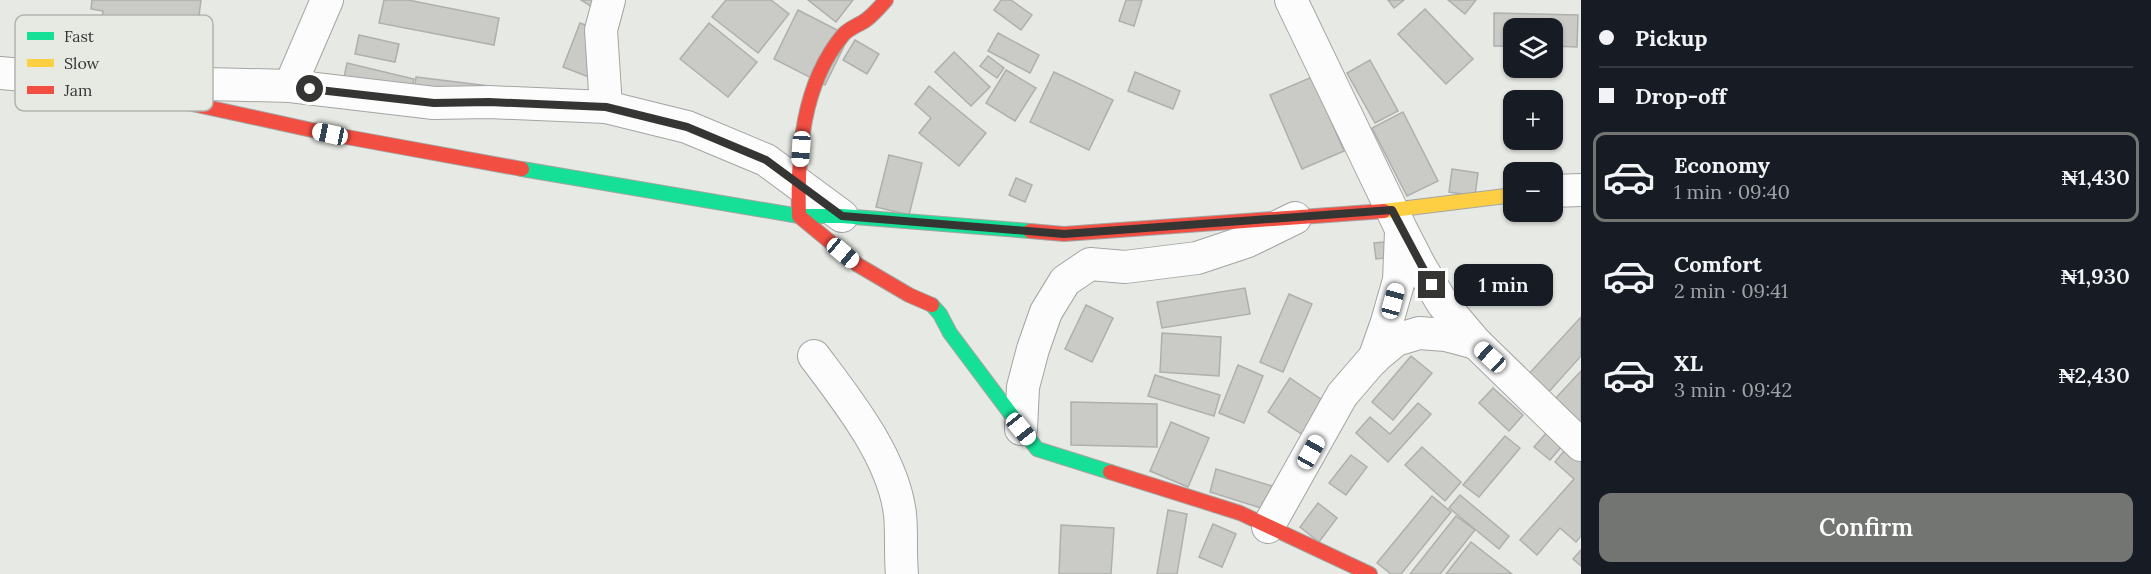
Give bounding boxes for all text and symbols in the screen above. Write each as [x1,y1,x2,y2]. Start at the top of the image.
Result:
legend [15,15,213,111]
map controls [1503,18,1563,222]
button: layers [1503,18,1563,78]
text: Pickup [1635,24,1708,52]
text: Fast [64,26,95,46]
text: Slow [64,53,100,73]
route start [296,75,323,102]
text: Jam [63,80,92,100]
text: Drop-off [1635,82,1727,110]
button: + [1503,90,1563,150]
car [311,121,349,147]
car [791,130,811,168]
icon: car [1602,150,1656,204]
text: Economy [1674,151,1770,179]
button: − [1503,162,1563,222]
text: ₦1,430 [2062,163,2130,191]
text: 1 min · 09:40 [1674,179,1790,204]
car [823,235,863,271]
icon: car [1602,249,1656,303]
text: Comfort [1674,250,1762,278]
text: ₦1,930 [2061,262,2130,290]
callout: 1 min [1453,264,1552,306]
route end [1418,271,1445,298]
text: 1 min [1478,272,1529,297]
text: 2 min · 09:41 [1674,278,1788,303]
car [1380,281,1406,321]
car [1471,338,1509,376]
icon: car [1602,348,1656,402]
text: XL [1674,349,1703,377]
text: ₦2,430 [2059,361,2130,389]
text: 3 min · 09:42 [1674,377,1792,402]
car [1003,409,1039,449]
car [1294,432,1328,472]
button: Confirm [1599,493,2133,562]

